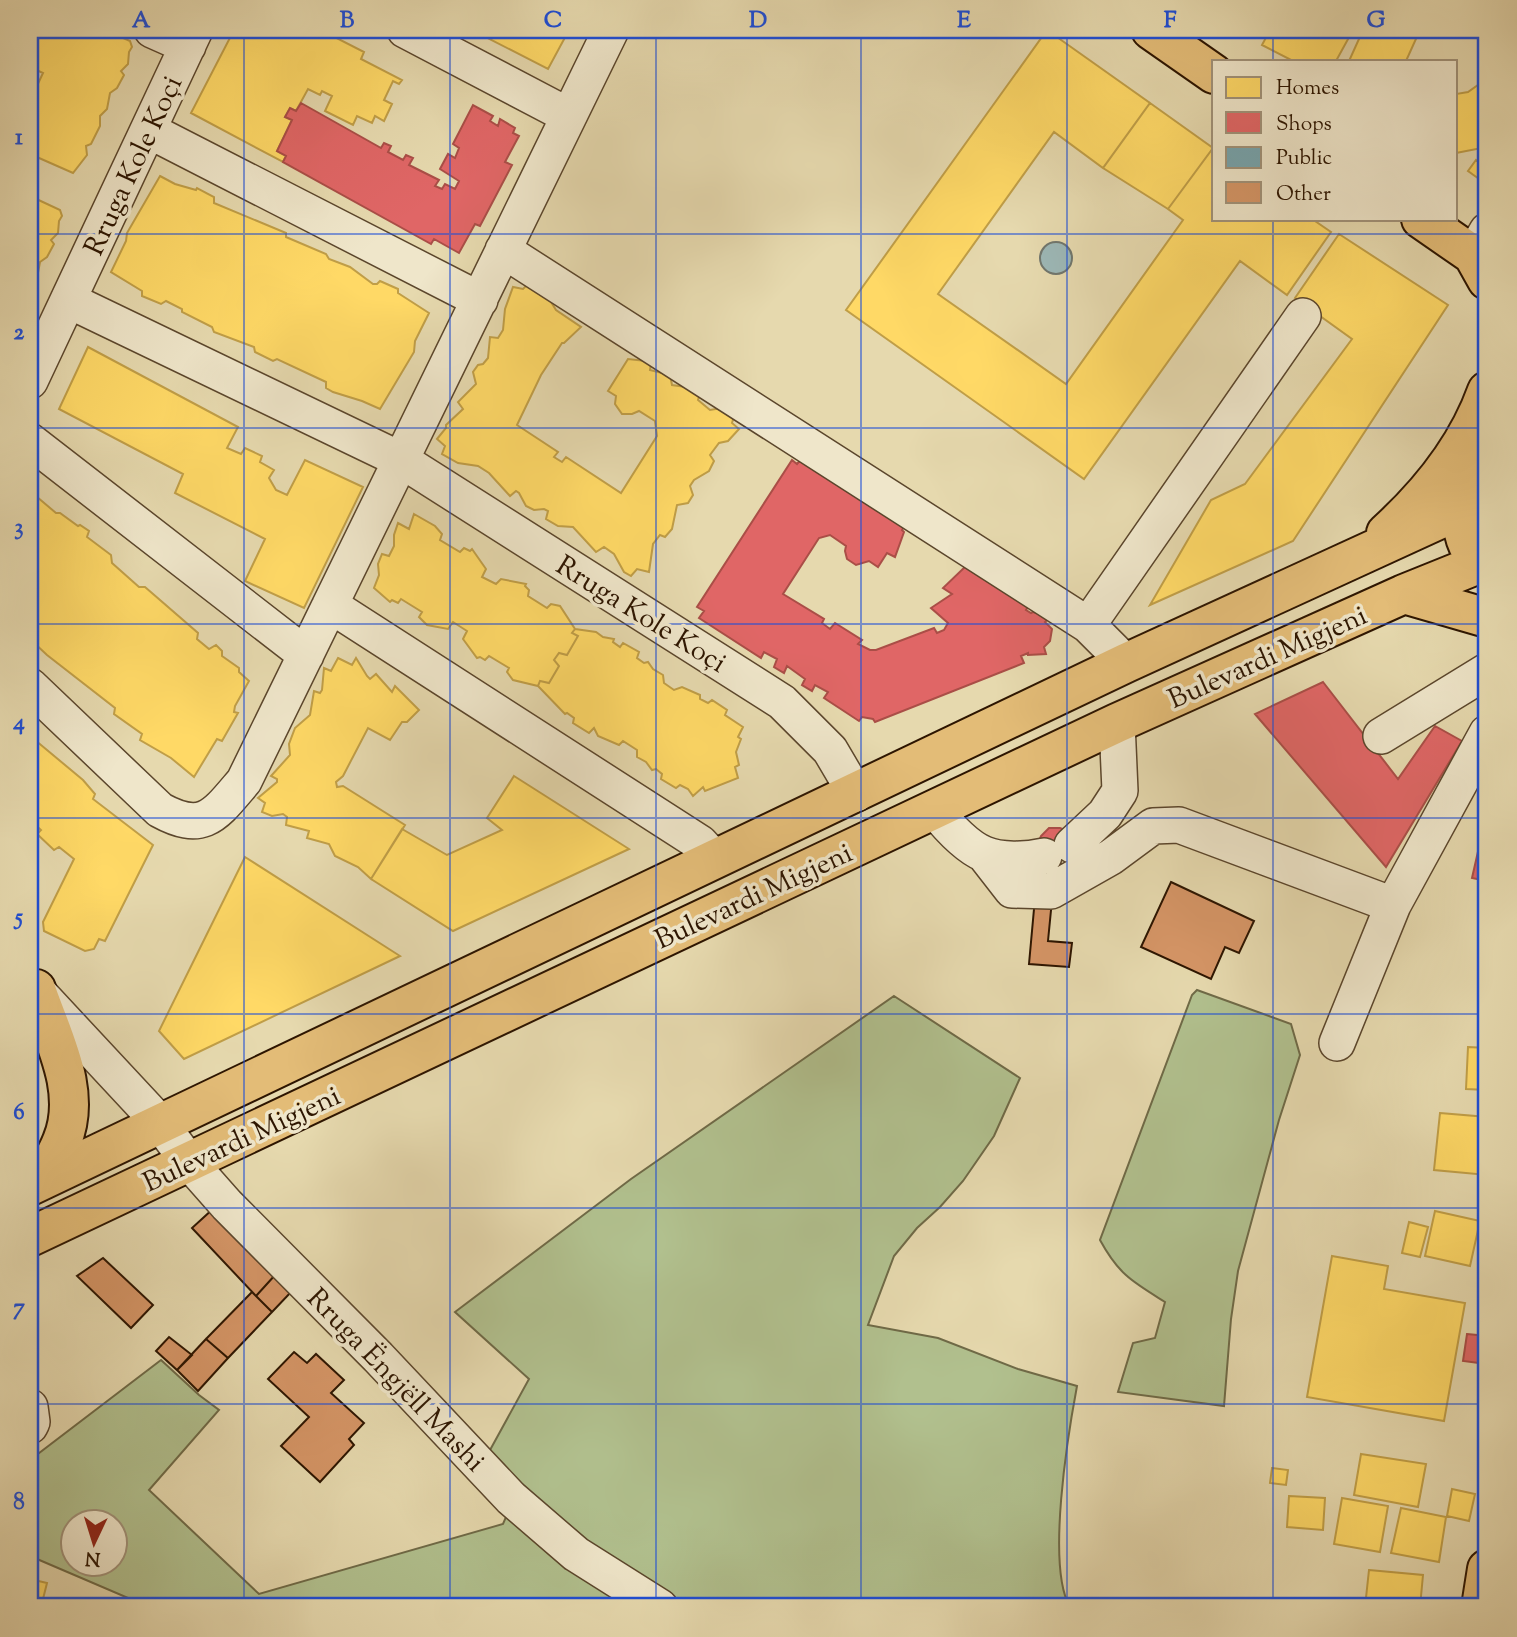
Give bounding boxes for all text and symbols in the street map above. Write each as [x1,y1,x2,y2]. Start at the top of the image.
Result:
text: A [132,5,151,38]
text: B [340,5,355,38]
text: C [544,5,562,38]
text: D [749,5,767,38]
text: E [957,5,971,38]
text: F [1164,5,1177,38]
text: G [1367,5,1386,38]
legend [1212,60,1458,220]
street label: Rruga Kole Koçi [76,70,194,263]
text: Homes [1276,74,1339,104]
text: Shops [1276,110,1332,140]
text: 1 [15,122,23,155]
text: Public [1276,144,1332,174]
text: Other [1276,180,1331,210]
text: 2 [14,317,25,350]
text: 3 [14,512,24,545]
street label: Rruga Kole Koçi [547,547,733,684]
street label: Bulevardi Migjeni [1162,597,1374,721]
text: 4 [12,707,25,740]
street label: Bulevardi Migjeni [649,834,860,961]
text: 5 [13,902,23,935]
street label: Bulevardi Migjeni [137,1077,348,1204]
text: 6 [13,1097,25,1130]
street label: Rruga Ëngjëll Mashi [296,1280,493,1482]
text: 7 [13,1292,25,1325]
text: 8 [13,1487,25,1520]
north arrow [60,1508,130,1578]
text: N [84,1543,101,1571]

